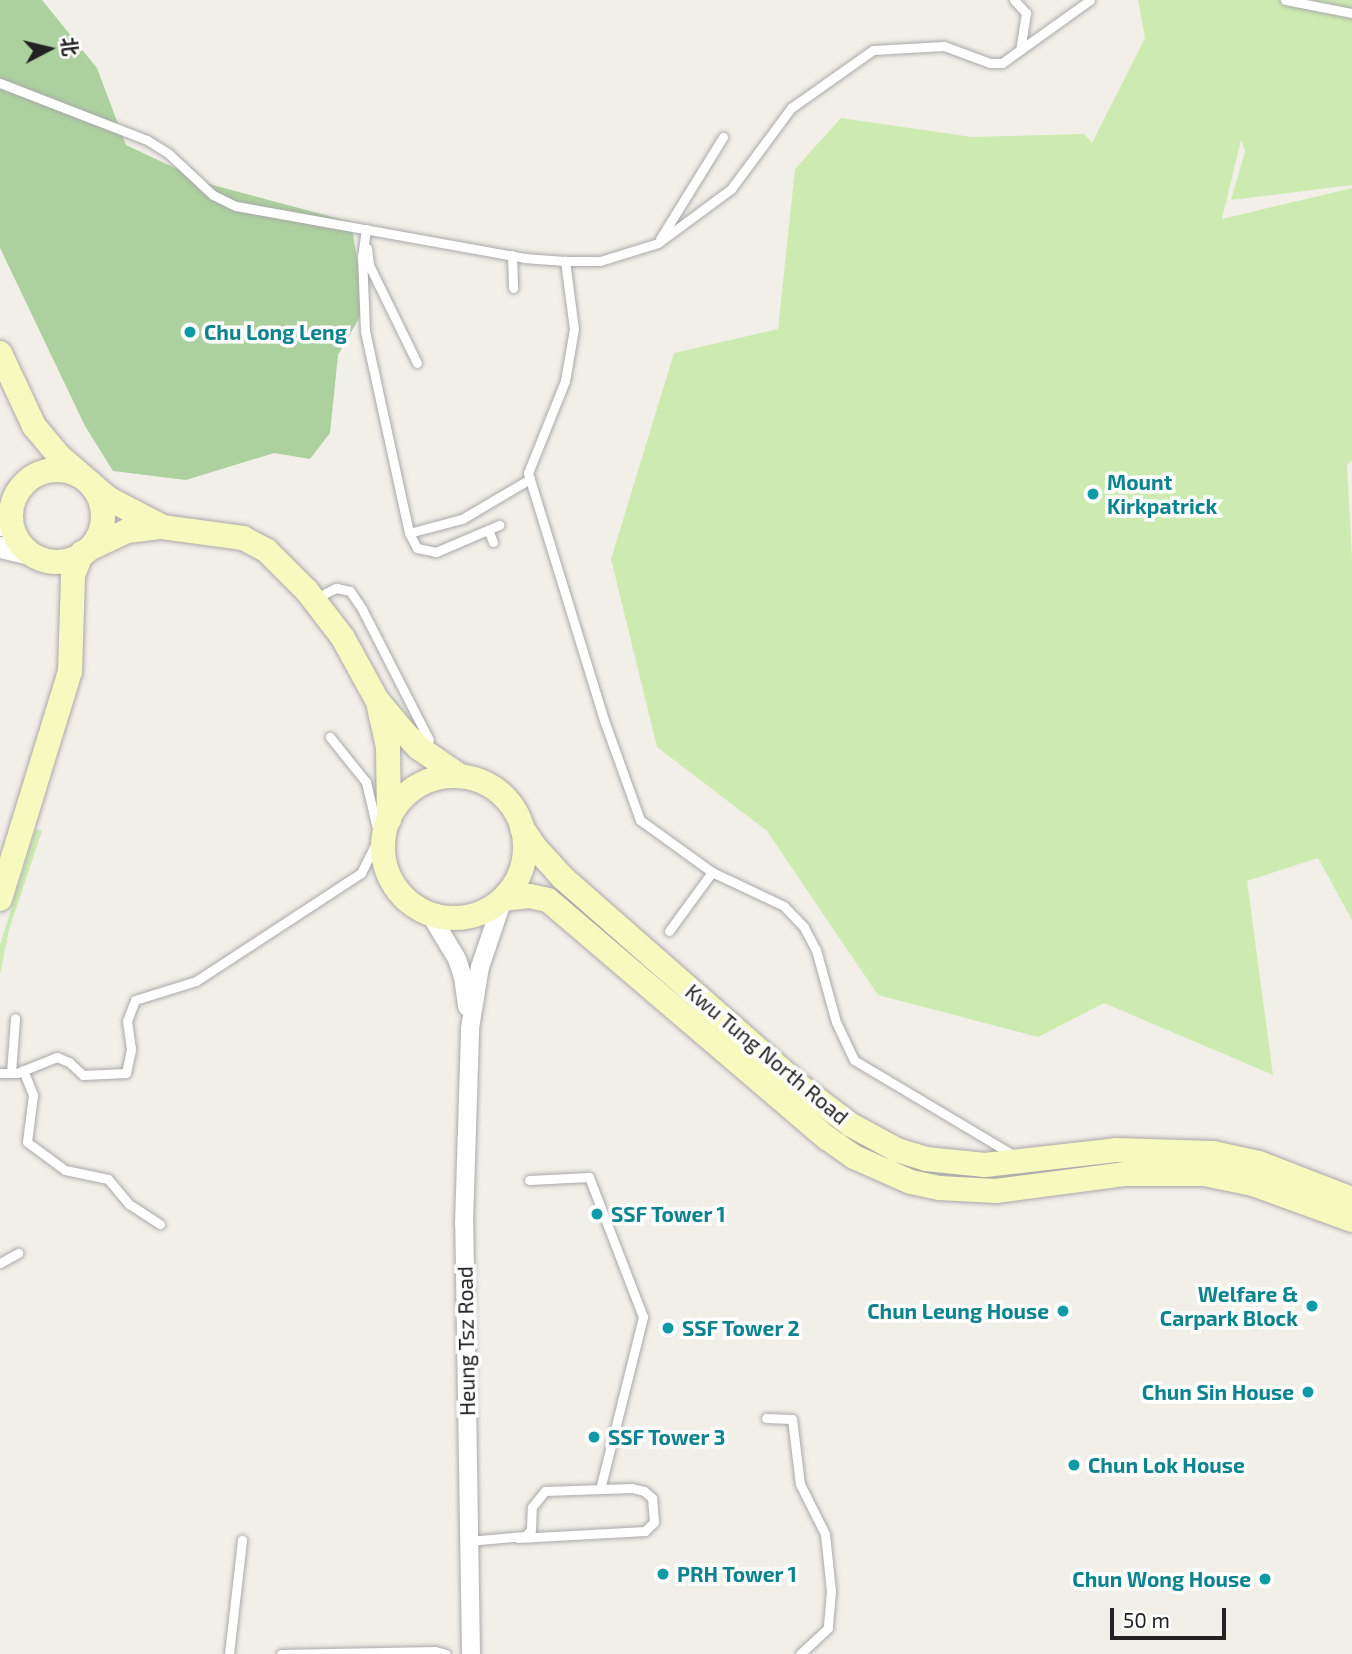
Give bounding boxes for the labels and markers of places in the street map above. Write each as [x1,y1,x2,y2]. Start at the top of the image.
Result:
place label: Chu Long Leng [204,319,347,345]
marker: Chu Long Leng [182,324,198,340]
place label: Mount Kirkpatrick [1107,469,1217,519]
marker: Mount Kirkpatrick [1085,486,1101,502]
place label: SSF Tower 1 [611,1201,727,1227]
marker: SSF Tower 1 [589,1206,605,1222]
place label: Welfare & Carpark Block [1160,1281,1298,1331]
place label: Chun Leung House [867,1298,1049,1324]
marker: Welfare & Carpark Block [1304,1298,1320,1314]
marker: Chun Leung House [1055,1303,1071,1319]
place label: SSF Tower 2 [682,1315,801,1341]
marker: SSF Tower 2 [660,1320,676,1336]
place label: Chun Sin House [1142,1379,1294,1405]
marker: Chun Sin House [1300,1384,1316,1400]
place label: SSF Tower 3 [608,1424,727,1450]
marker: SSF Tower 3 [586,1429,602,1445]
place label: Chun Lok House [1088,1452,1245,1478]
marker: Chun Lok House [1066,1457,1082,1473]
place label: PRH Tower 1 [677,1561,798,1587]
marker: PRH Tower 1 [655,1566,671,1582]
place label: Chun Wong House [1072,1566,1251,1592]
marker: Chun Wong House [1257,1571,1273,1587]

